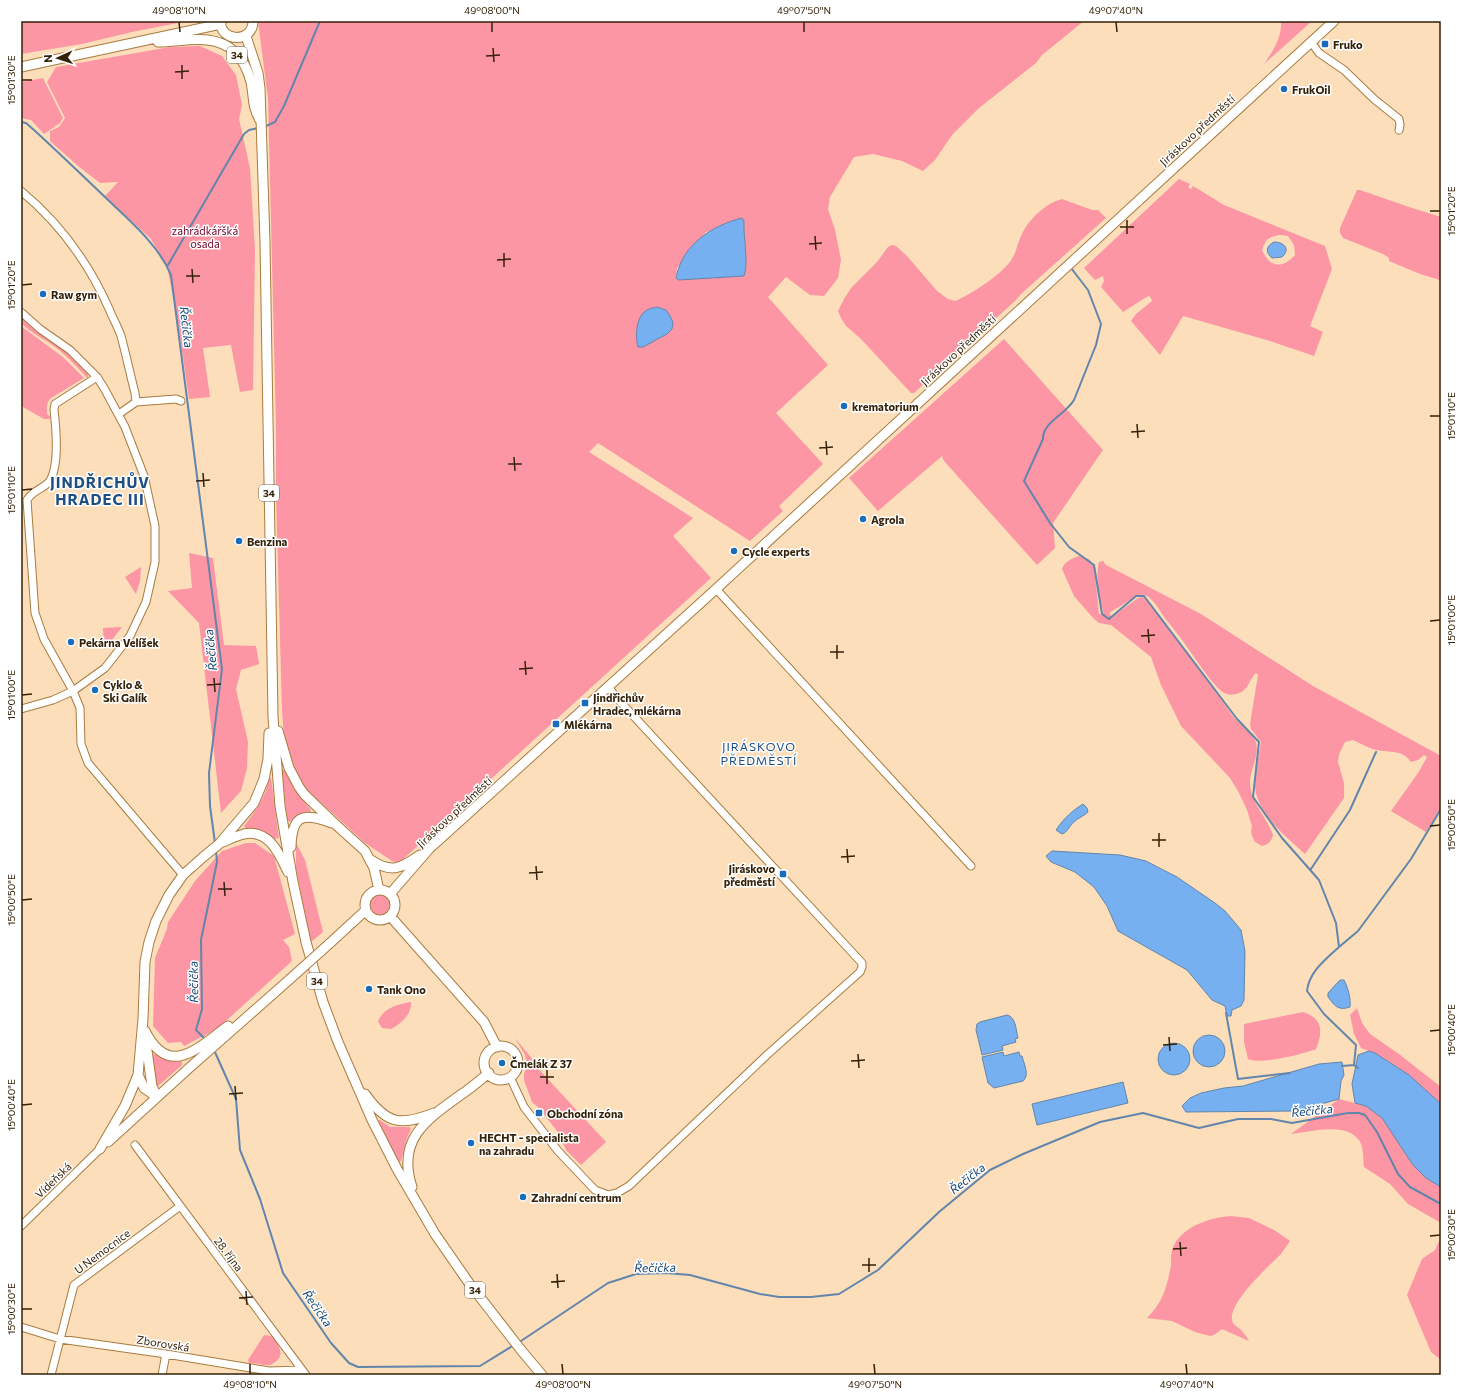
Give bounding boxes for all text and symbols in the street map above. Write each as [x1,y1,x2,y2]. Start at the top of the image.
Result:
text: 49°08'10"N [152,4,206,16]
text: 49°08'00"N [464,4,520,16]
text: 49°07'50"N [777,4,831,16]
text: 49°07'40"N [1089,4,1143,16]
north arrow [38,38,78,78]
place label: Fruko [1333,38,1363,51]
marker: Fruko [1320,39,1330,49]
road number: 34 [227,47,247,63]
text: N [41,54,54,63]
text: 15°01'30"E [5,55,17,105]
place label: FrukOil [1292,83,1330,96]
marker: FrukOil [1279,84,1289,94]
street label: Jiráskovo předměstí [1157,91,1239,169]
text: 15°01'20"E [1445,186,1457,236]
park label: zahrádkářšká osada [172,224,238,250]
text: 15°01'20"E [5,260,17,310]
place label: Raw gym [51,288,98,301]
marker: Raw gym [38,289,48,299]
water label: Řečička [178,305,196,349]
street label: Jiráskovo předměstí [918,311,1000,389]
text: 15°01'10"E [1445,392,1457,440]
place label: krematorium [852,400,919,413]
marker: krematorium [839,401,849,411]
text: 15°01'10"E [5,466,17,514]
district label: JINDŘICHŮV HRADEC III [50,472,150,508]
road number: 34 [259,485,279,501]
place label: Agrola [871,513,905,526]
marker: Agrola [858,514,868,524]
place label: Benzina [247,535,288,548]
marker: Benzina [234,536,244,546]
place label: Cycle experts [742,545,810,558]
marker: Cycle experts [729,546,739,556]
text: 15°01'00"E [1445,595,1457,645]
water label: Řečička [201,629,219,671]
place label: Pekárna Velíšek [79,636,159,649]
marker: Pekárna Velíšek [66,637,76,647]
text: 15°01'00"E [5,670,17,720]
place label: Cyklo & Ski Galík [103,678,148,704]
marker: Cyklo & Ski Galík [90,685,100,695]
place label: Jindřichův Hradec, mlékárna [593,691,681,717]
marker: Jindřichův Hradec, mlékárna [580,698,590,708]
place label: Mlékárna [564,718,612,731]
marker: Mlékárna [551,719,561,729]
district label: JIRÁSKOVO PŘEDMĚSTÍ [721,739,797,767]
street label: Jiráskovo předměstí [414,773,496,851]
text: 15°00'50"E [1445,799,1457,851]
place label: Jiráskovo předměstí [724,862,776,888]
marker: Jiráskovo předměstí [778,869,788,879]
text: 15°00'50"E [5,874,17,926]
water label: Řečička [186,961,200,1003]
road number: 34 [307,973,327,989]
place label: Tank Ono [377,983,426,996]
marker: Tank Ono [364,984,374,994]
text: 15°00'40"E [1445,1004,1457,1056]
place label: Čmelák Z 37 [510,1056,572,1070]
marker: Čmelák Z 37 [497,1058,507,1068]
text: 15°00'40"E [5,1079,17,1131]
water label: Řečička [1291,1101,1333,1119]
place label: Obchodní zóna [547,1107,623,1120]
marker: Obchodní zóna [534,1108,544,1118]
place label: HECHT - specialista na zahradu [479,1131,579,1157]
marker: HECHT - specialista na zahradu [466,1138,476,1148]
street label: Vídeňská [32,1160,74,1200]
water label: Řečička [946,1160,988,1196]
place label: Zahradní centrum [531,1191,622,1204]
marker: Zahradní centrum [518,1192,528,1202]
text: 15°00'30"E [1445,1209,1457,1261]
street label: U Nemocnice [72,1226,133,1276]
street label: 28. října [212,1234,246,1274]
water label: Řečička [634,1260,676,1274]
road number: 34 [465,1282,485,1298]
text: 15°00'30"E [5,1283,17,1335]
water label: Řečička [300,1287,336,1329]
street label: Zborovská [136,1332,190,1354]
text: 49°08'10"N [223,1378,277,1390]
text: 49°08'00"N [535,1378,591,1390]
text: 49°07'50"N [848,1378,902,1390]
text: 49°07'40"N [1160,1378,1214,1390]

